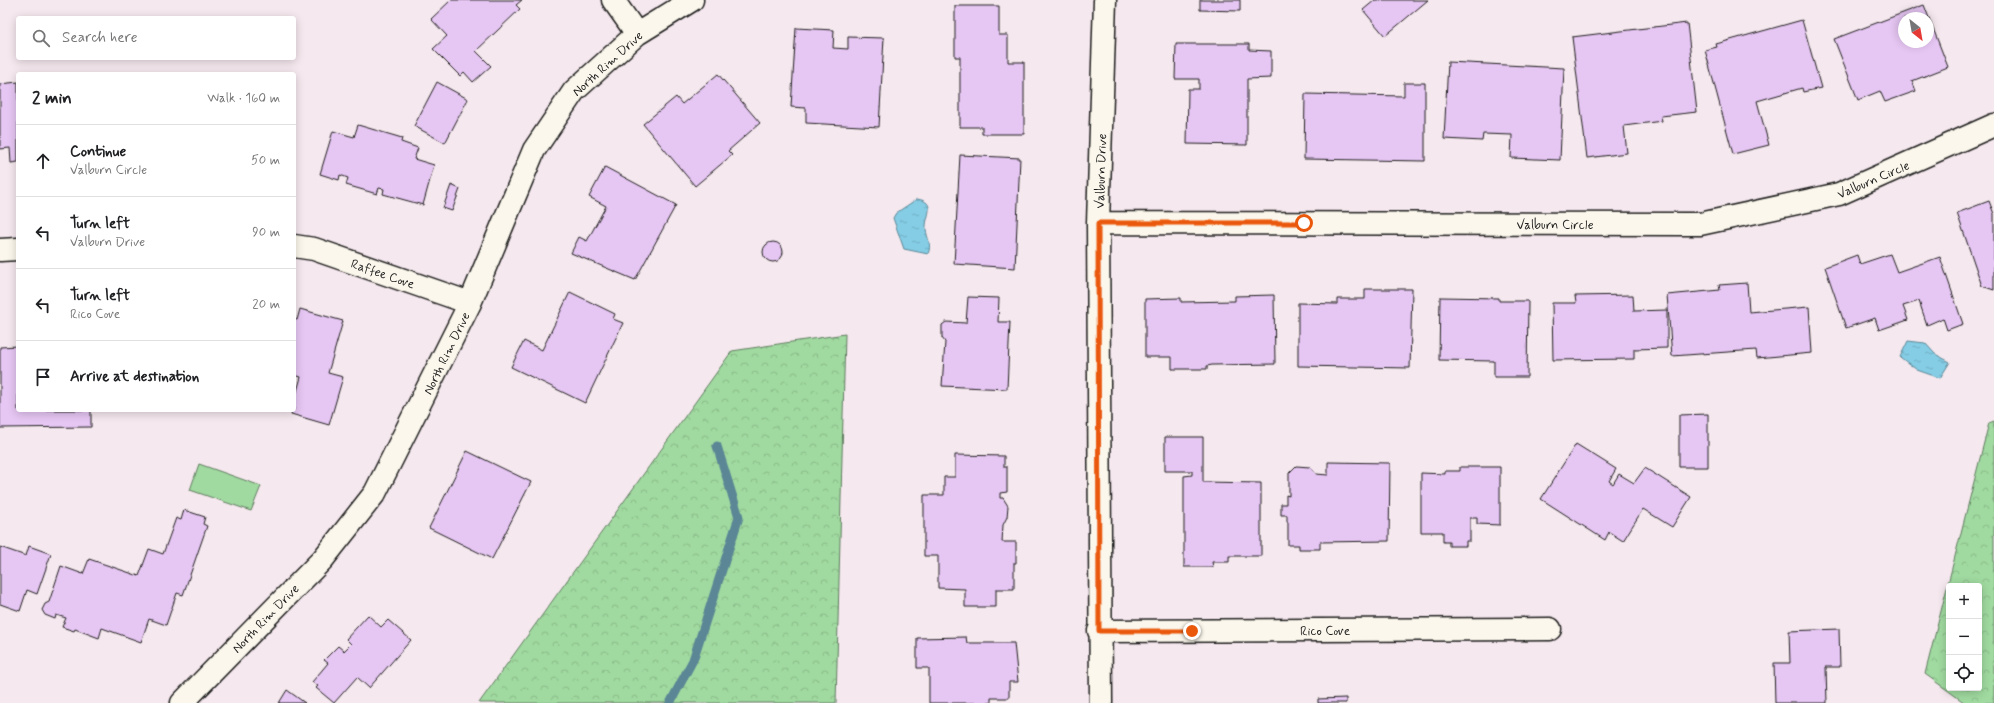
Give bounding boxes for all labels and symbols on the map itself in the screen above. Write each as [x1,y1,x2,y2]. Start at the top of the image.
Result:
north arrow [1898,12,1934,48]
street label: North Rim Drive [569,28,647,100]
street label: Valburn Drive [1092,133,1111,209]
street label: Valburn Circle [1835,157,1913,203]
route start [1295,214,1313,232]
street label: Valburn Circle [1516,217,1594,234]
street label: Raffee Cove [348,256,417,293]
street label: North Rim Drive [420,309,475,398]
street label: North Rim Drive [229,581,303,657]
route end [1183,622,1201,640]
street label: Rico Cove [1300,623,1350,640]

